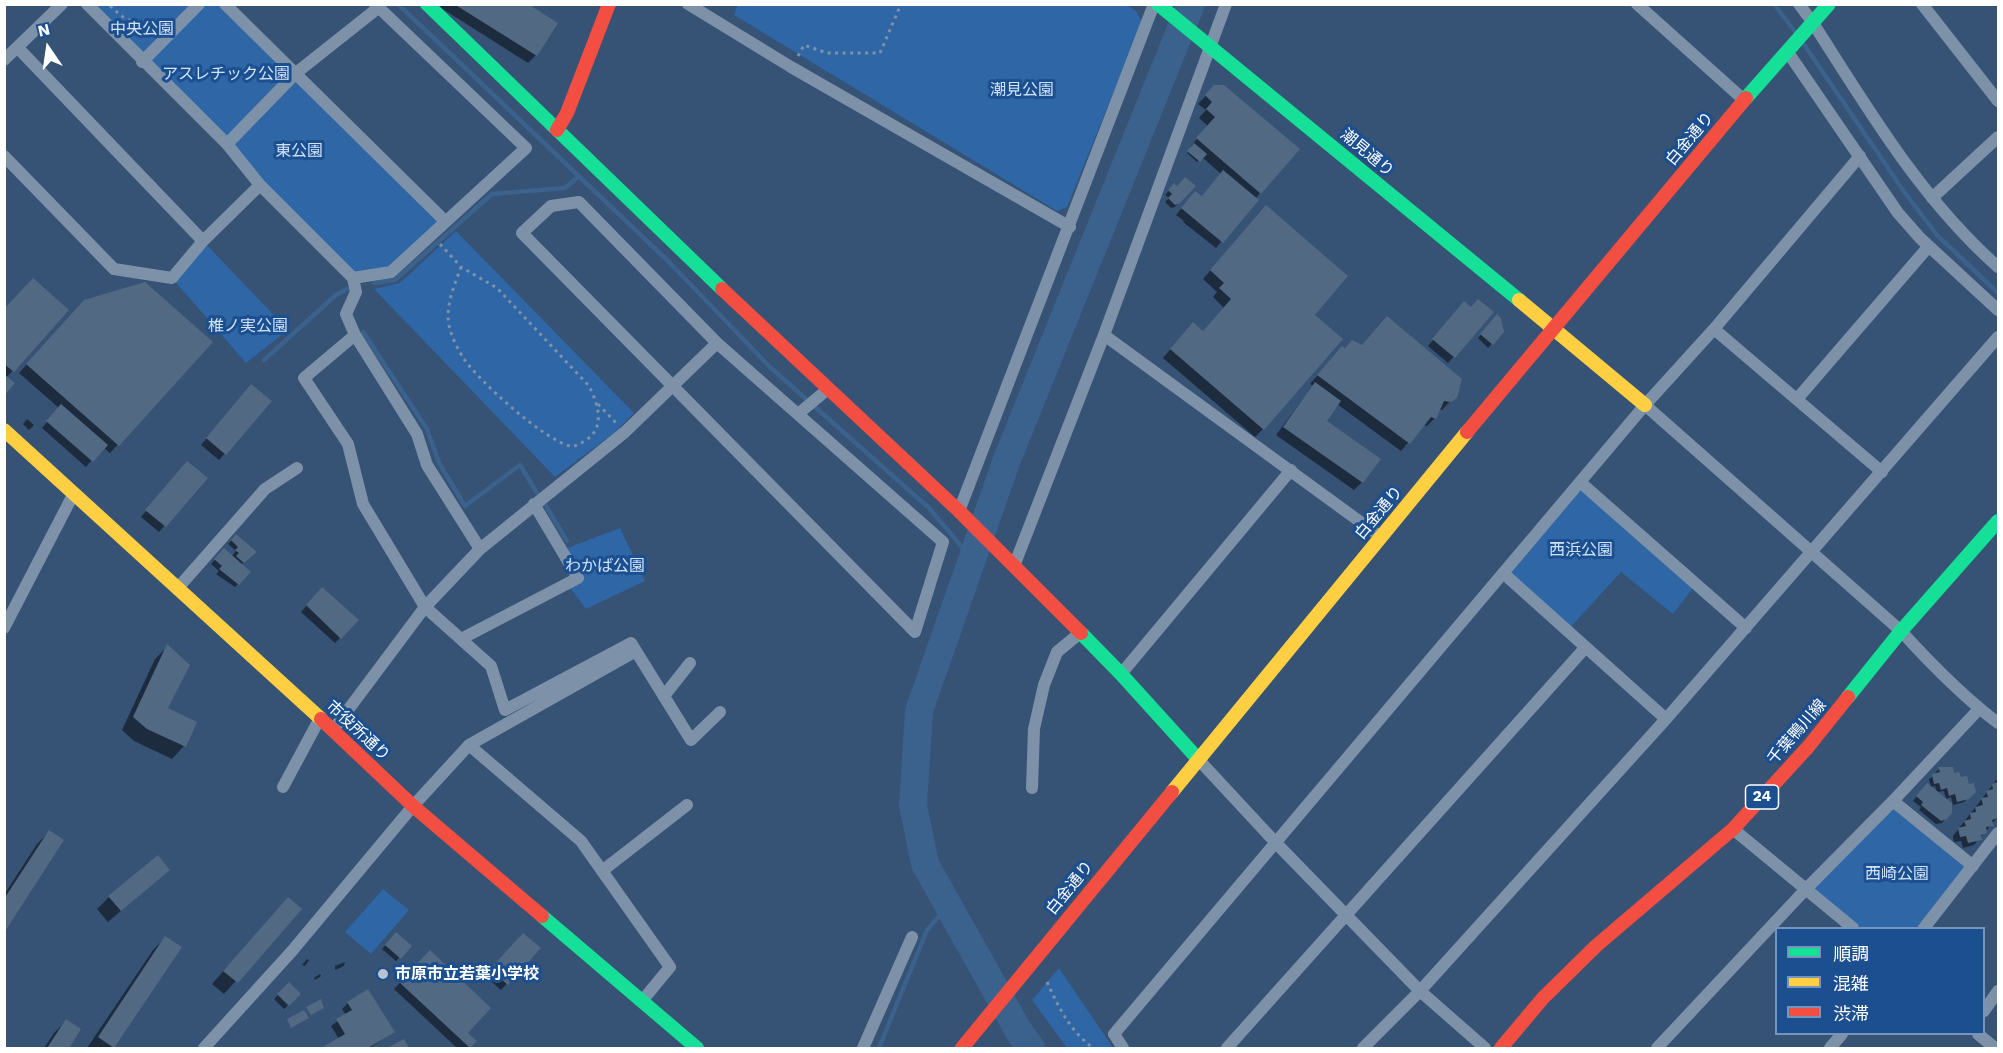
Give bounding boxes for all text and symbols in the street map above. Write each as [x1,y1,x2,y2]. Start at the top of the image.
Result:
north arrow [18,18,78,78]
text: N [36,19,52,41]
park label: 中央公園 [110,19,174,39]
park label: アスレチック公園 [162,64,290,84]
park label: 潮見公園 [990,80,1054,100]
street label: 白金通り [1662,108,1718,170]
street label: 潮見通り [1336,125,1398,181]
park label: 東公園 [275,141,323,161]
park label: 椎ノ実公園 [208,316,288,336]
street label: 白金通り [1351,482,1407,544]
park label: 西浜公園 [1549,540,1613,560]
park label: わかば公園 [565,556,645,576]
street label: 千葉鴨川線 [1764,696,1830,768]
street label: 市役所通り [322,697,394,765]
road number: 24 [1746,785,1778,809]
street label: 白金通り [1042,857,1098,919]
park label: 西崎公園 [1865,864,1929,884]
legend [1775,927,1985,1035]
text: 順調 [1833,943,1869,964]
place label: 市原市立若葉小学校 [395,964,539,984]
marker: 市原市立若葉小学校 [376,967,390,981]
text: 混雑 [1833,973,1869,994]
text: 渋滞 [1833,1003,1869,1024]

